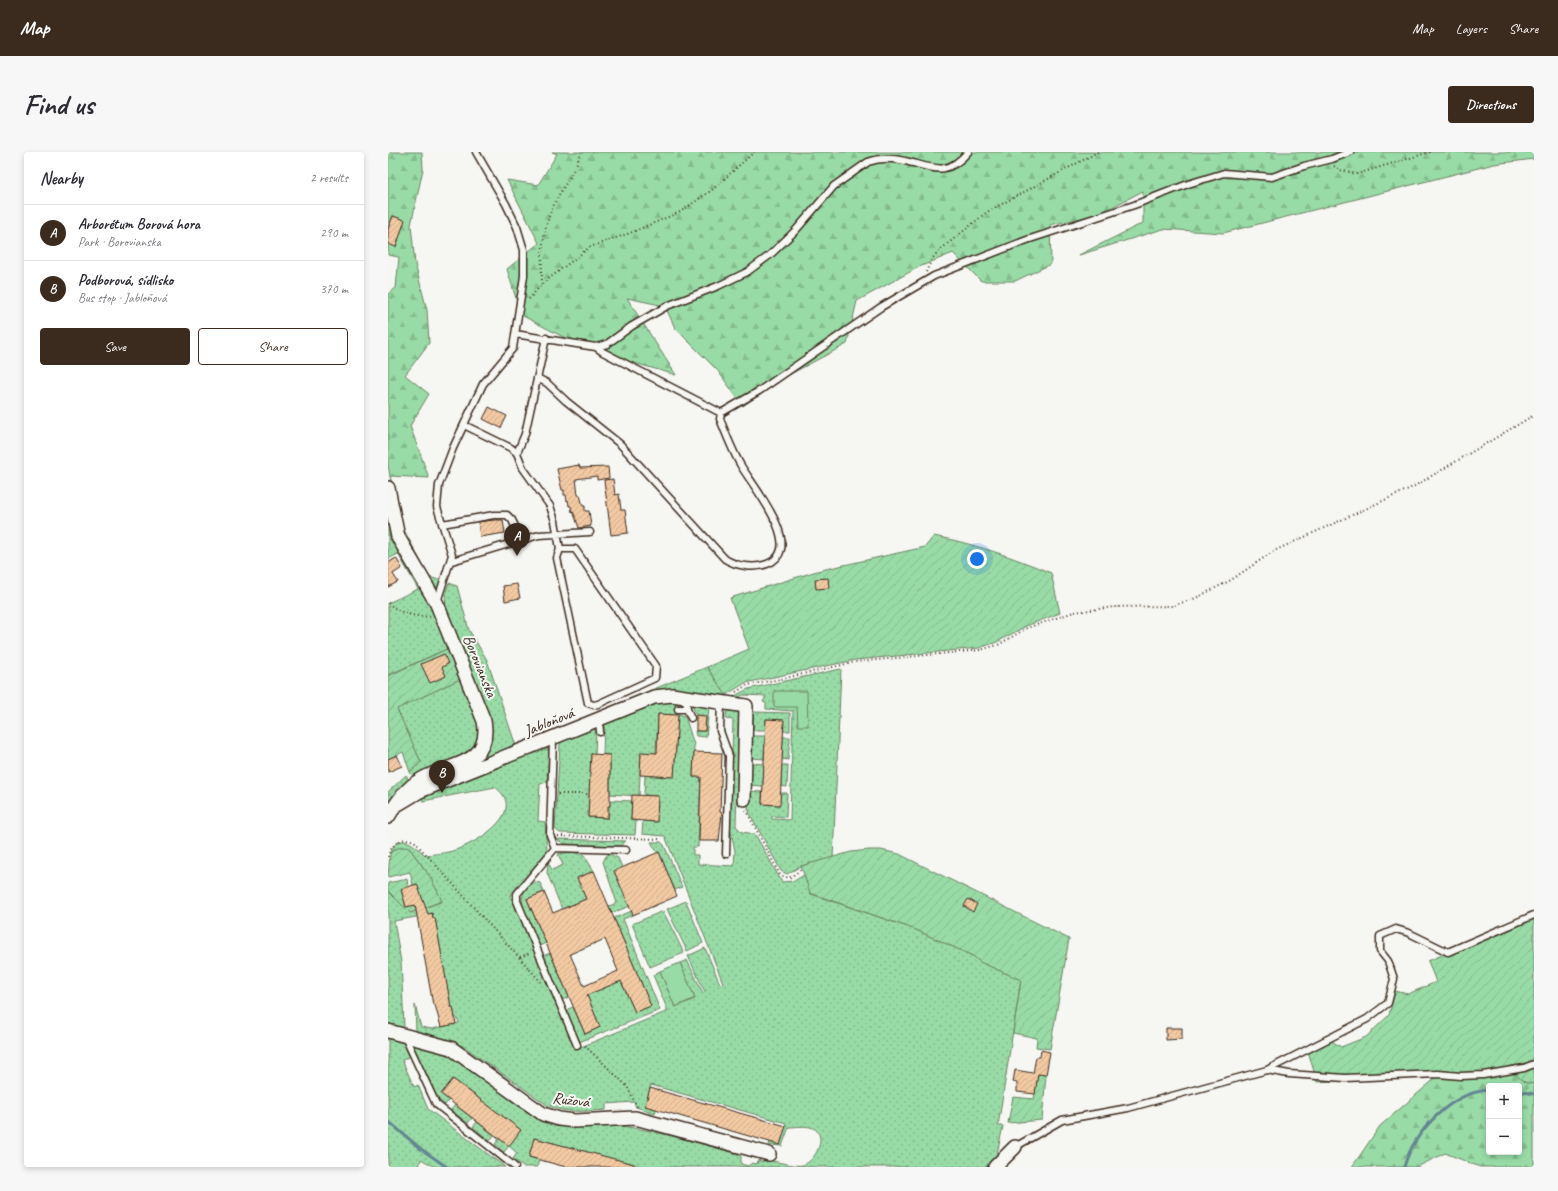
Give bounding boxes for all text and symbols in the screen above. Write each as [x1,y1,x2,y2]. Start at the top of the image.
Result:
text: Map [20,16,50,40]
text: Map [1412,20,1434,37]
text: Layers [1456,20,1487,37]
text: Share [1509,20,1538,37]
button: Directions [1448,86,1534,123]
text: Find us [24,87,94,122]
text: Nearby [40,168,83,189]
text: 2 results [310,170,348,186]
text: Arborétum Borová hora [78,215,200,234]
text: A [50,225,56,241]
text: 290 m [320,225,348,241]
text: Park · Borovianska [78,234,161,250]
text: Podborová, sídlisko [78,271,173,290]
text: B [50,281,56,297]
text: 370 m [320,281,348,297]
text: Bus stop · Jabloňová [78,290,167,306]
button: Save [40,328,190,365]
button: Share [198,328,348,365]
pin: A [504,523,530,556]
your location [967,549,987,569]
street label: Borovianska [458,632,502,702]
street label: Jabloňová [520,702,579,741]
pin: B [429,760,455,793]
map controls [1486,1083,1522,1155]
button: + [1486,1083,1522,1119]
street label: Ružová [551,1088,593,1112]
button: − [1486,1119,1522,1155]

